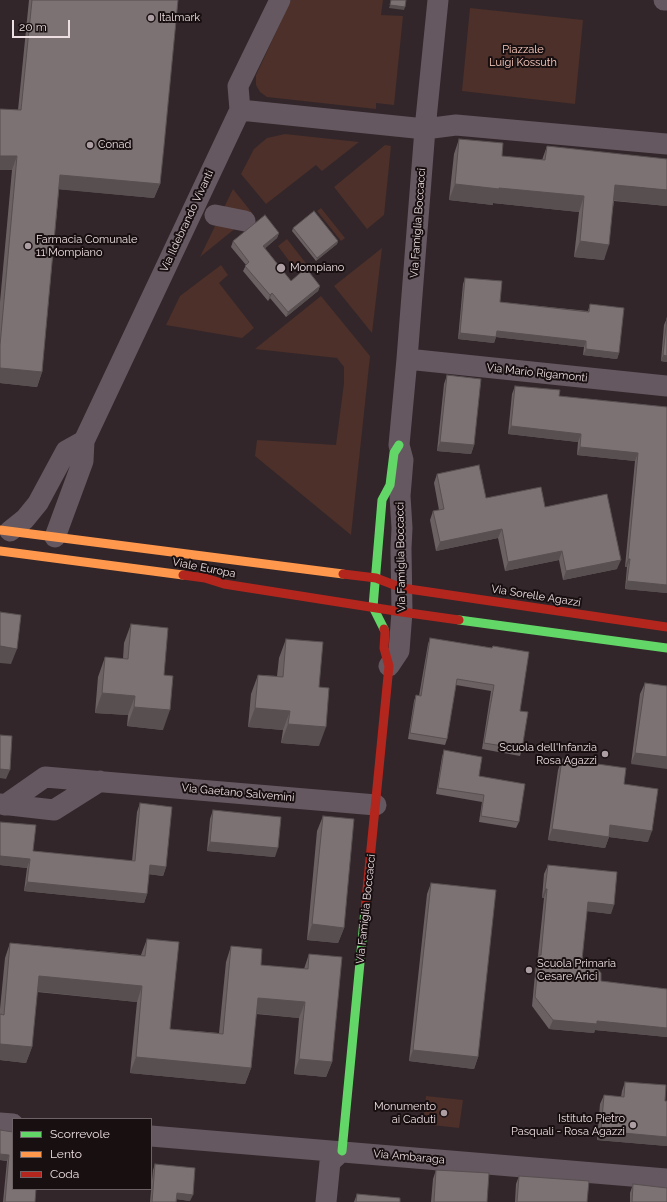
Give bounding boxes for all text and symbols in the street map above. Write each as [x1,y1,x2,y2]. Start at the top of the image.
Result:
place label: Italmark [159,11,200,25]
scale bar [14,12,72,38]
marker: Italmark [146,13,156,23]
text: 20 m [19,20,47,34]
park label: Piazzale Luigi Kossuth [489,43,557,69]
place label: Conad [98,138,131,152]
marker: Conad [85,140,95,150]
street label: Via Ildebrando Vivanti [158,168,216,274]
street label: Via Famiglia Boccacci [408,168,428,278]
place label: Farmacia Comunale 11 Mompiano [36,233,138,259]
marker: Farmacia Comunale 11 Mompiano [23,241,33,251]
place label: Mompiano [290,261,344,275]
marker: Mompiano [275,262,287,274]
street label: Via Mario Rigamonti [486,361,588,385]
street label: Via Famiglia Boccacci [393,502,409,612]
street label: Viale Europa [171,555,237,581]
street label: Via Sorelle Agazzi [490,582,582,610]
place label: Scuola dell'Infanzia Rosa Agazzi [499,741,597,767]
marker: Scuola dell'Infanzia Rosa Agazzi [600,749,610,759]
street label: Via Gaetano Salvemini [181,781,295,805]
street label: Via Famiglia Boccacci [354,853,378,965]
place label: Scuola Primaria Cesare Arici [537,957,616,983]
marker: Scuola Primaria Cesare Arici [524,965,534,975]
place label: Monumento ai Caduti [374,1100,436,1126]
marker: Monumento ai Caduti [439,1108,449,1118]
place label: Istituto Pietro Pasquali - Rosa Agazzi [511,1112,625,1138]
legend [12,1118,152,1190]
marker: Istituto Pietro Pasquali - Rosa Agazzi [628,1120,638,1130]
text: Scorrevole [50,1127,110,1141]
text: Lento [50,1147,82,1161]
street label: Via Ambaraga [373,1147,445,1167]
text: Coda [50,1167,79,1181]

